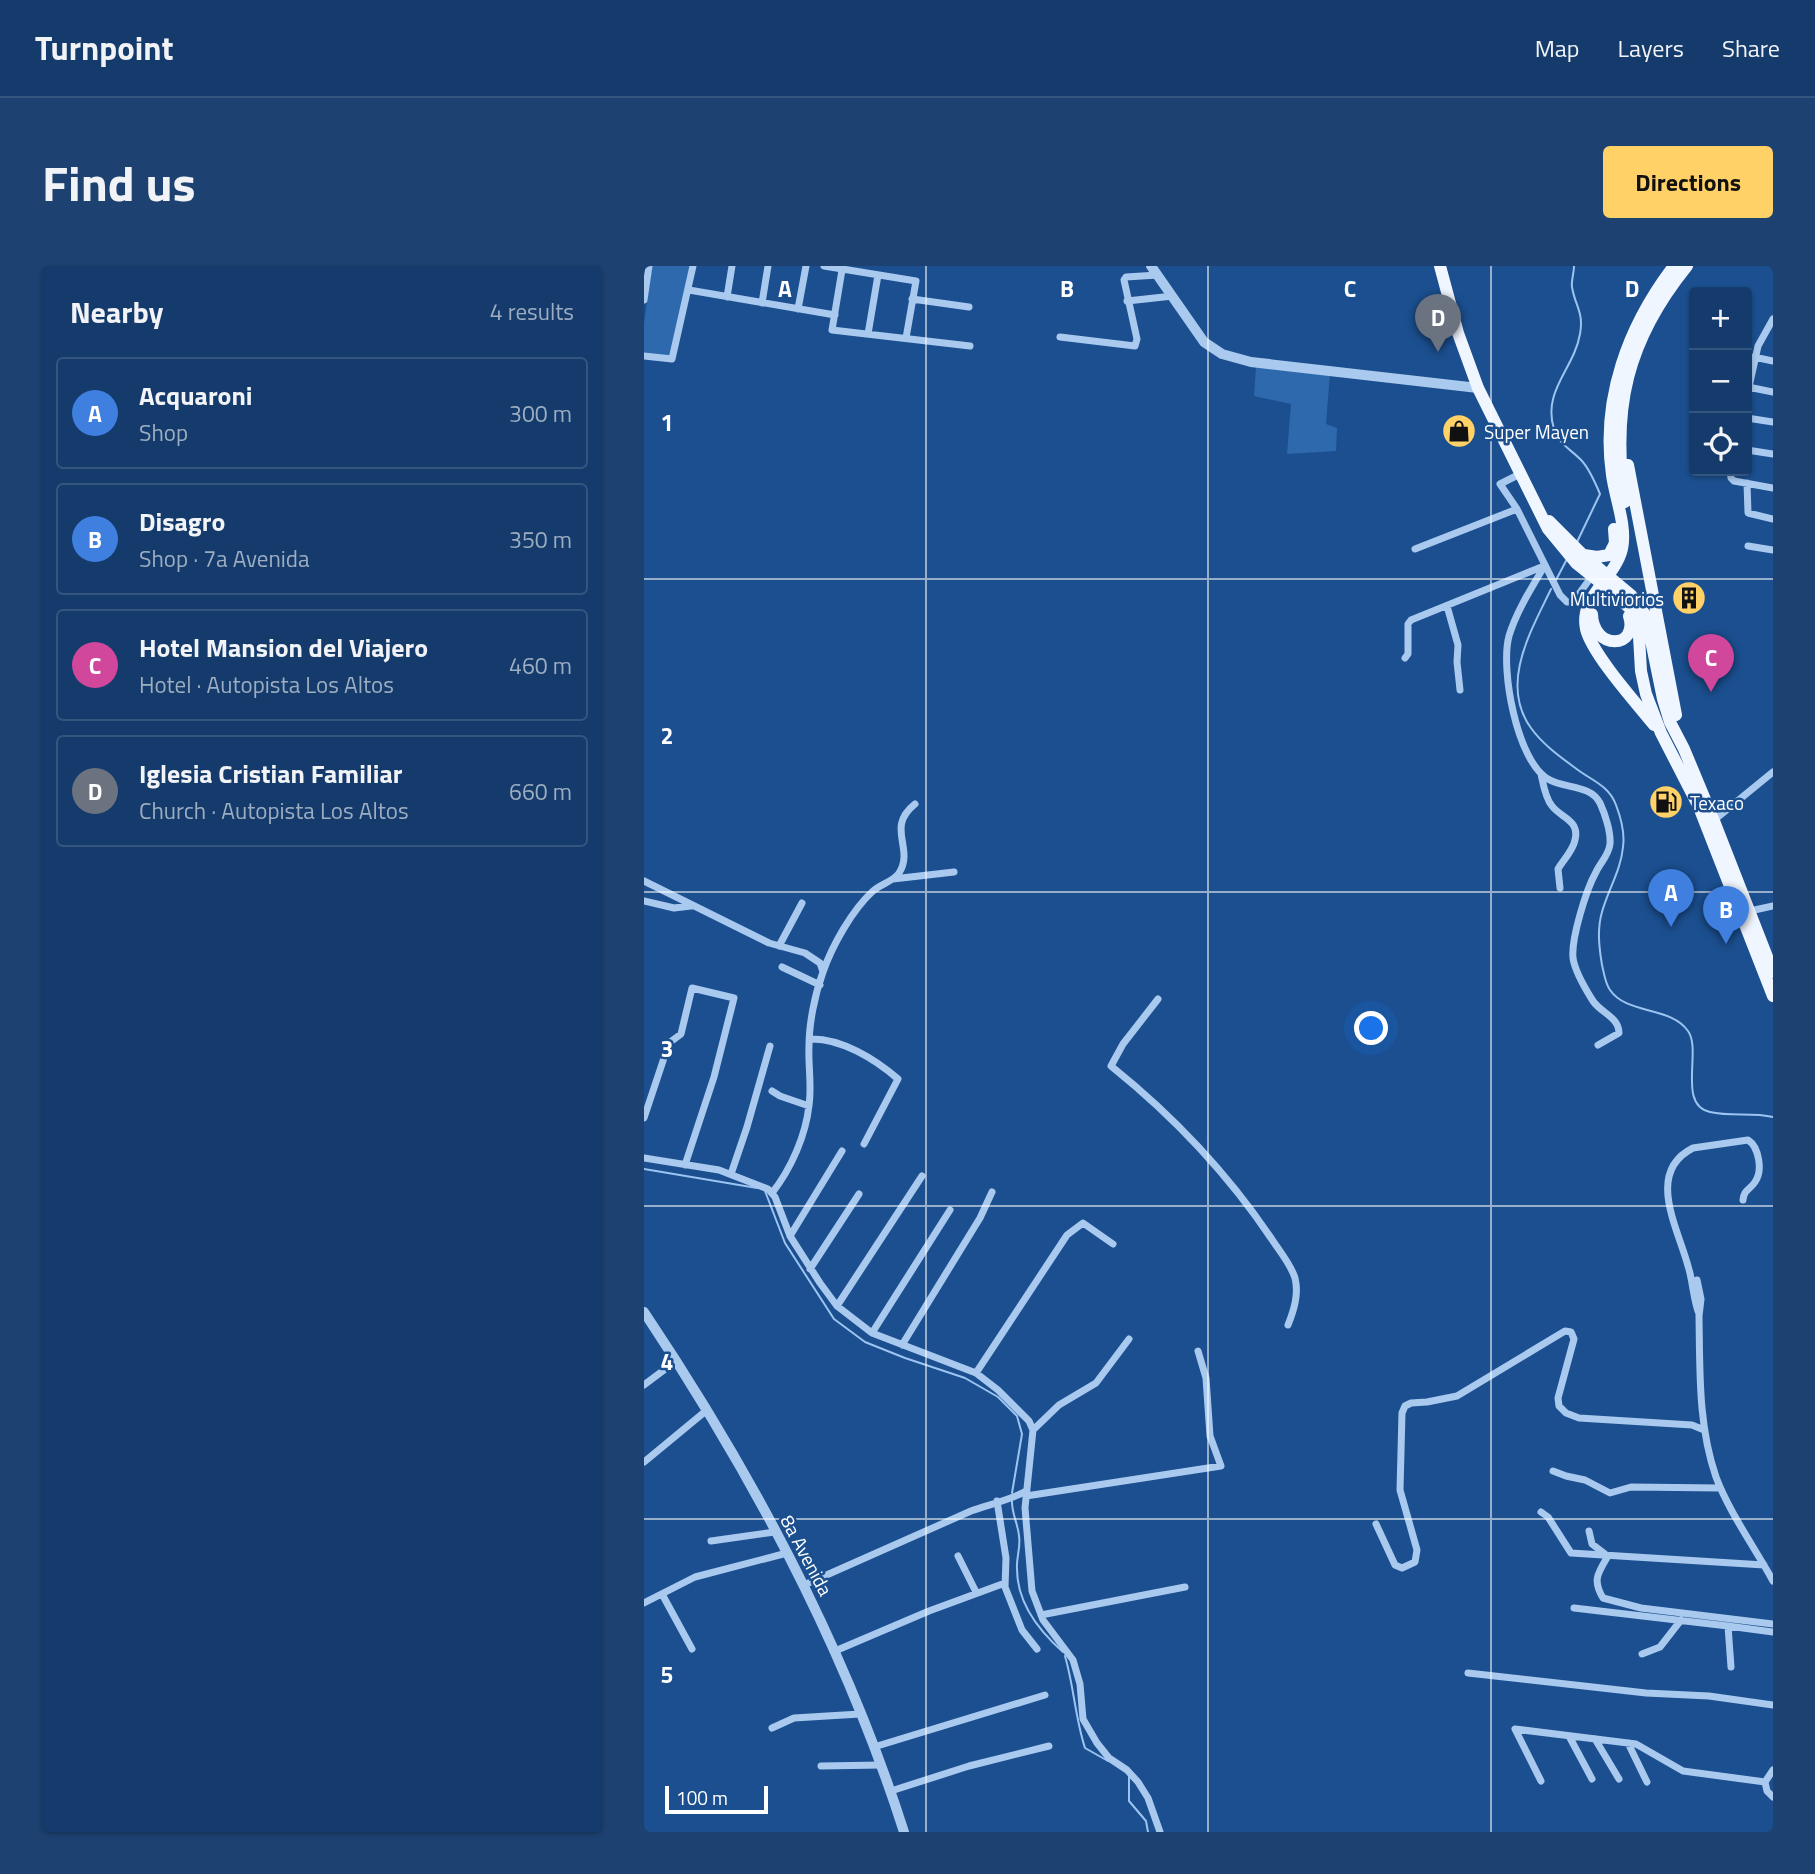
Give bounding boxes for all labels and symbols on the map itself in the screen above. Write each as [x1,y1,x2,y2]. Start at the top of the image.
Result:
text: A [778,271,792,306]
text: B [1060,271,1074,306]
text: C [1344,271,1356,306]
text: D [1625,271,1639,306]
pin: D [1415,294,1461,352]
text: 1 [661,405,673,440]
shop icon: Super Mayen [1440,412,1478,450]
place label: Super Mayen [1484,417,1589,446]
building icon: Multiviorios [1670,579,1708,617]
place label: Multiviorios [1570,584,1664,613]
pin: C [1688,634,1734,692]
text: 2 [661,718,673,753]
fuel station icon: Texaco [1647,783,1685,821]
place label: Texaco [1690,788,1744,817]
pin: A [1648,869,1694,927]
pin: B [1703,886,1749,944]
your location [1354,1011,1388,1045]
text: 3 [661,1031,673,1066]
text: 4 [661,1344,673,1379]
street label: 8a Avenida [774,1509,841,1601]
text: 5 [661,1657,673,1692]
scale bar [665,1783,768,1815]

